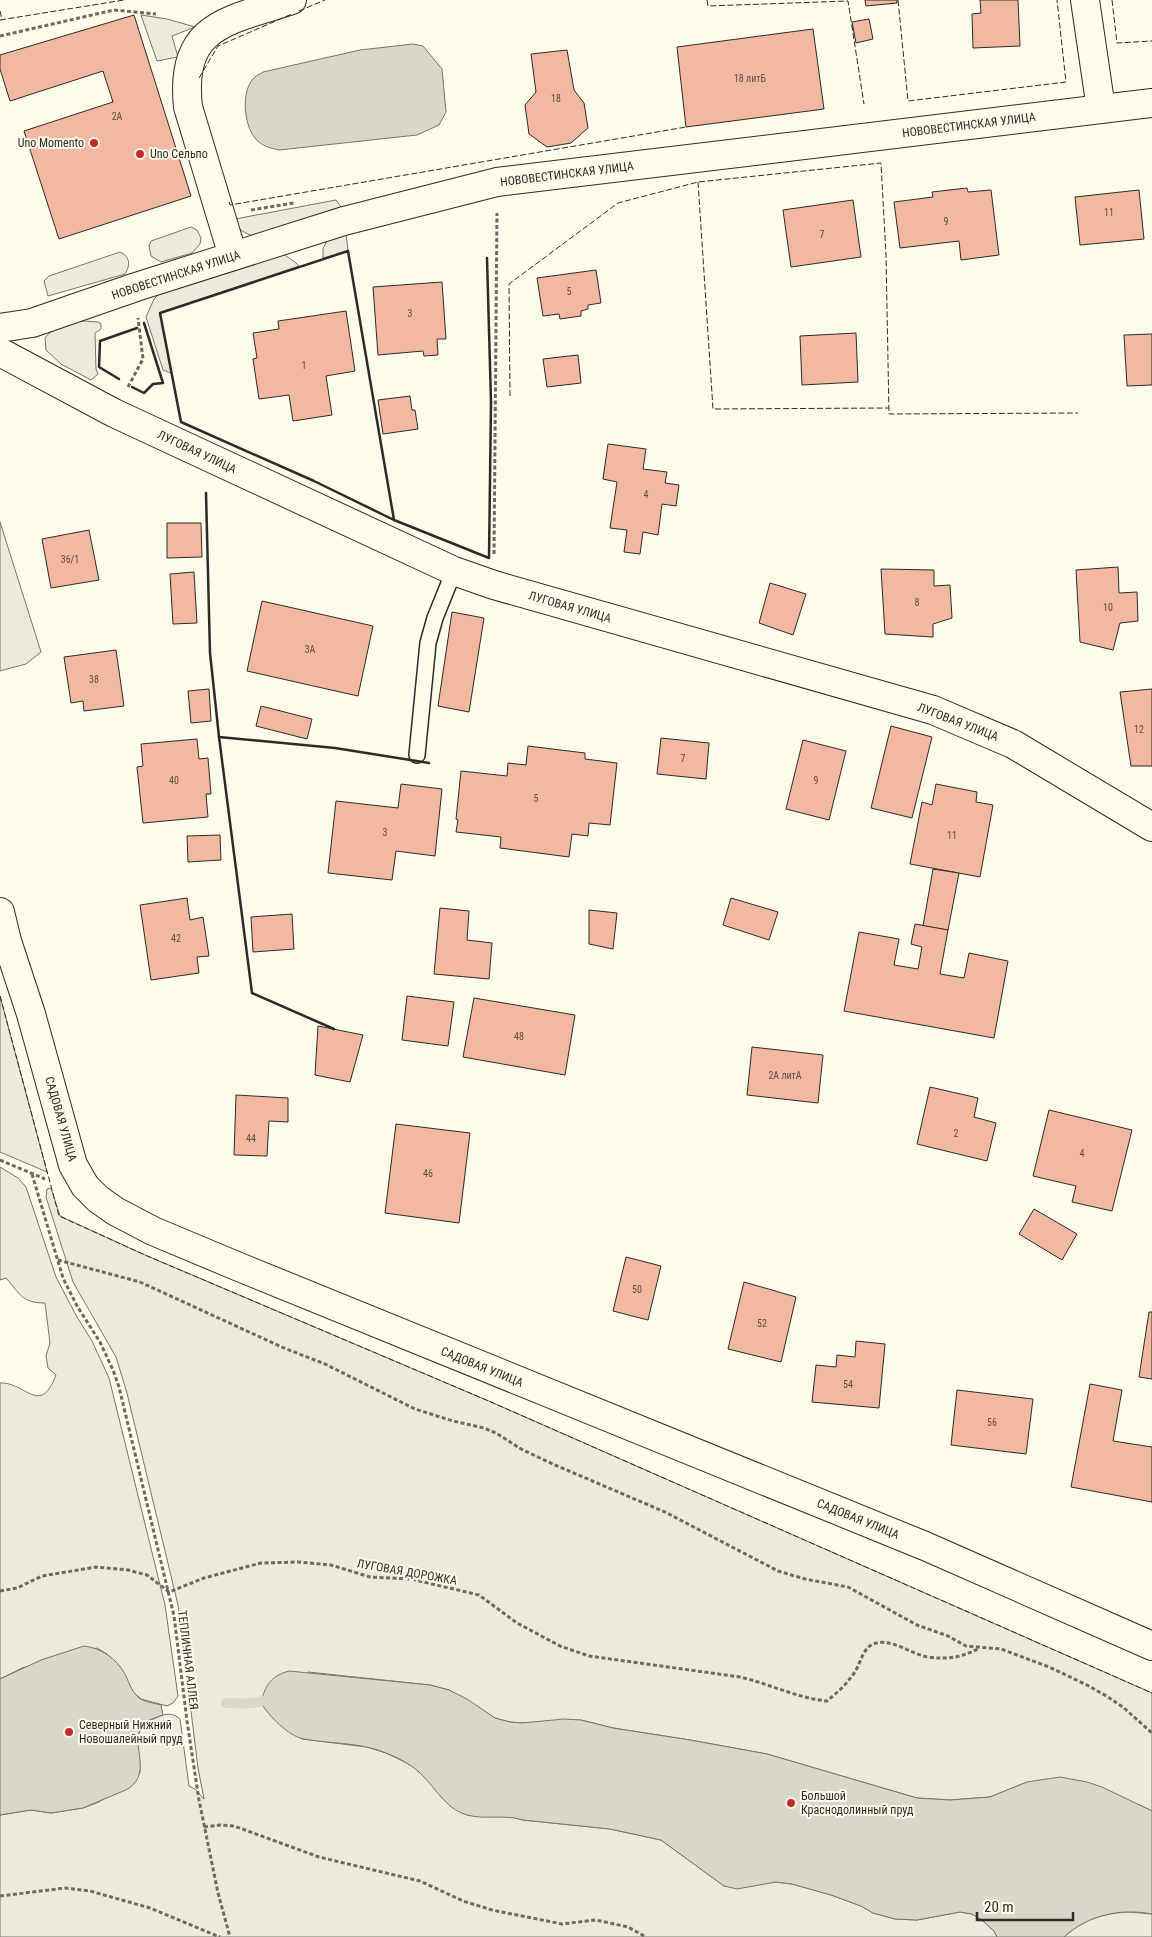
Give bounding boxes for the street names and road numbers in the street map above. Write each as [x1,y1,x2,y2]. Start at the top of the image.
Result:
street label: НОВОВЕСТИНСКАЯ УЛИЦА [901,110,1037,140]
street label: НОВОВЕСТИНСКАЯ УЛИЦА [499,159,635,189]
street label: НОВОВЕСТИНСКАЯ УЛИЦА [110,248,242,302]
street label: ЛУГОВАЯ УЛИЦА [155,428,239,476]
street label: ЛУГОВАЯ УЛИЦА [527,589,613,626]
street label: ЛУГОВАЯ УЛИЦА [916,700,1000,744]
street label: САДОВАЯ УЛИЦА [42,1075,80,1163]
street label: САДОВАЯ УЛИЦА [439,1344,525,1390]
street label: САДОВАЯ УЛИЦА [815,1496,901,1542]
street label: ЛУГОВАЯ ДОРОЖКА [356,1556,458,1588]
street label: ТЕПЛИЧНАЯ АЛЛЕЯ [175,1609,201,1711]

